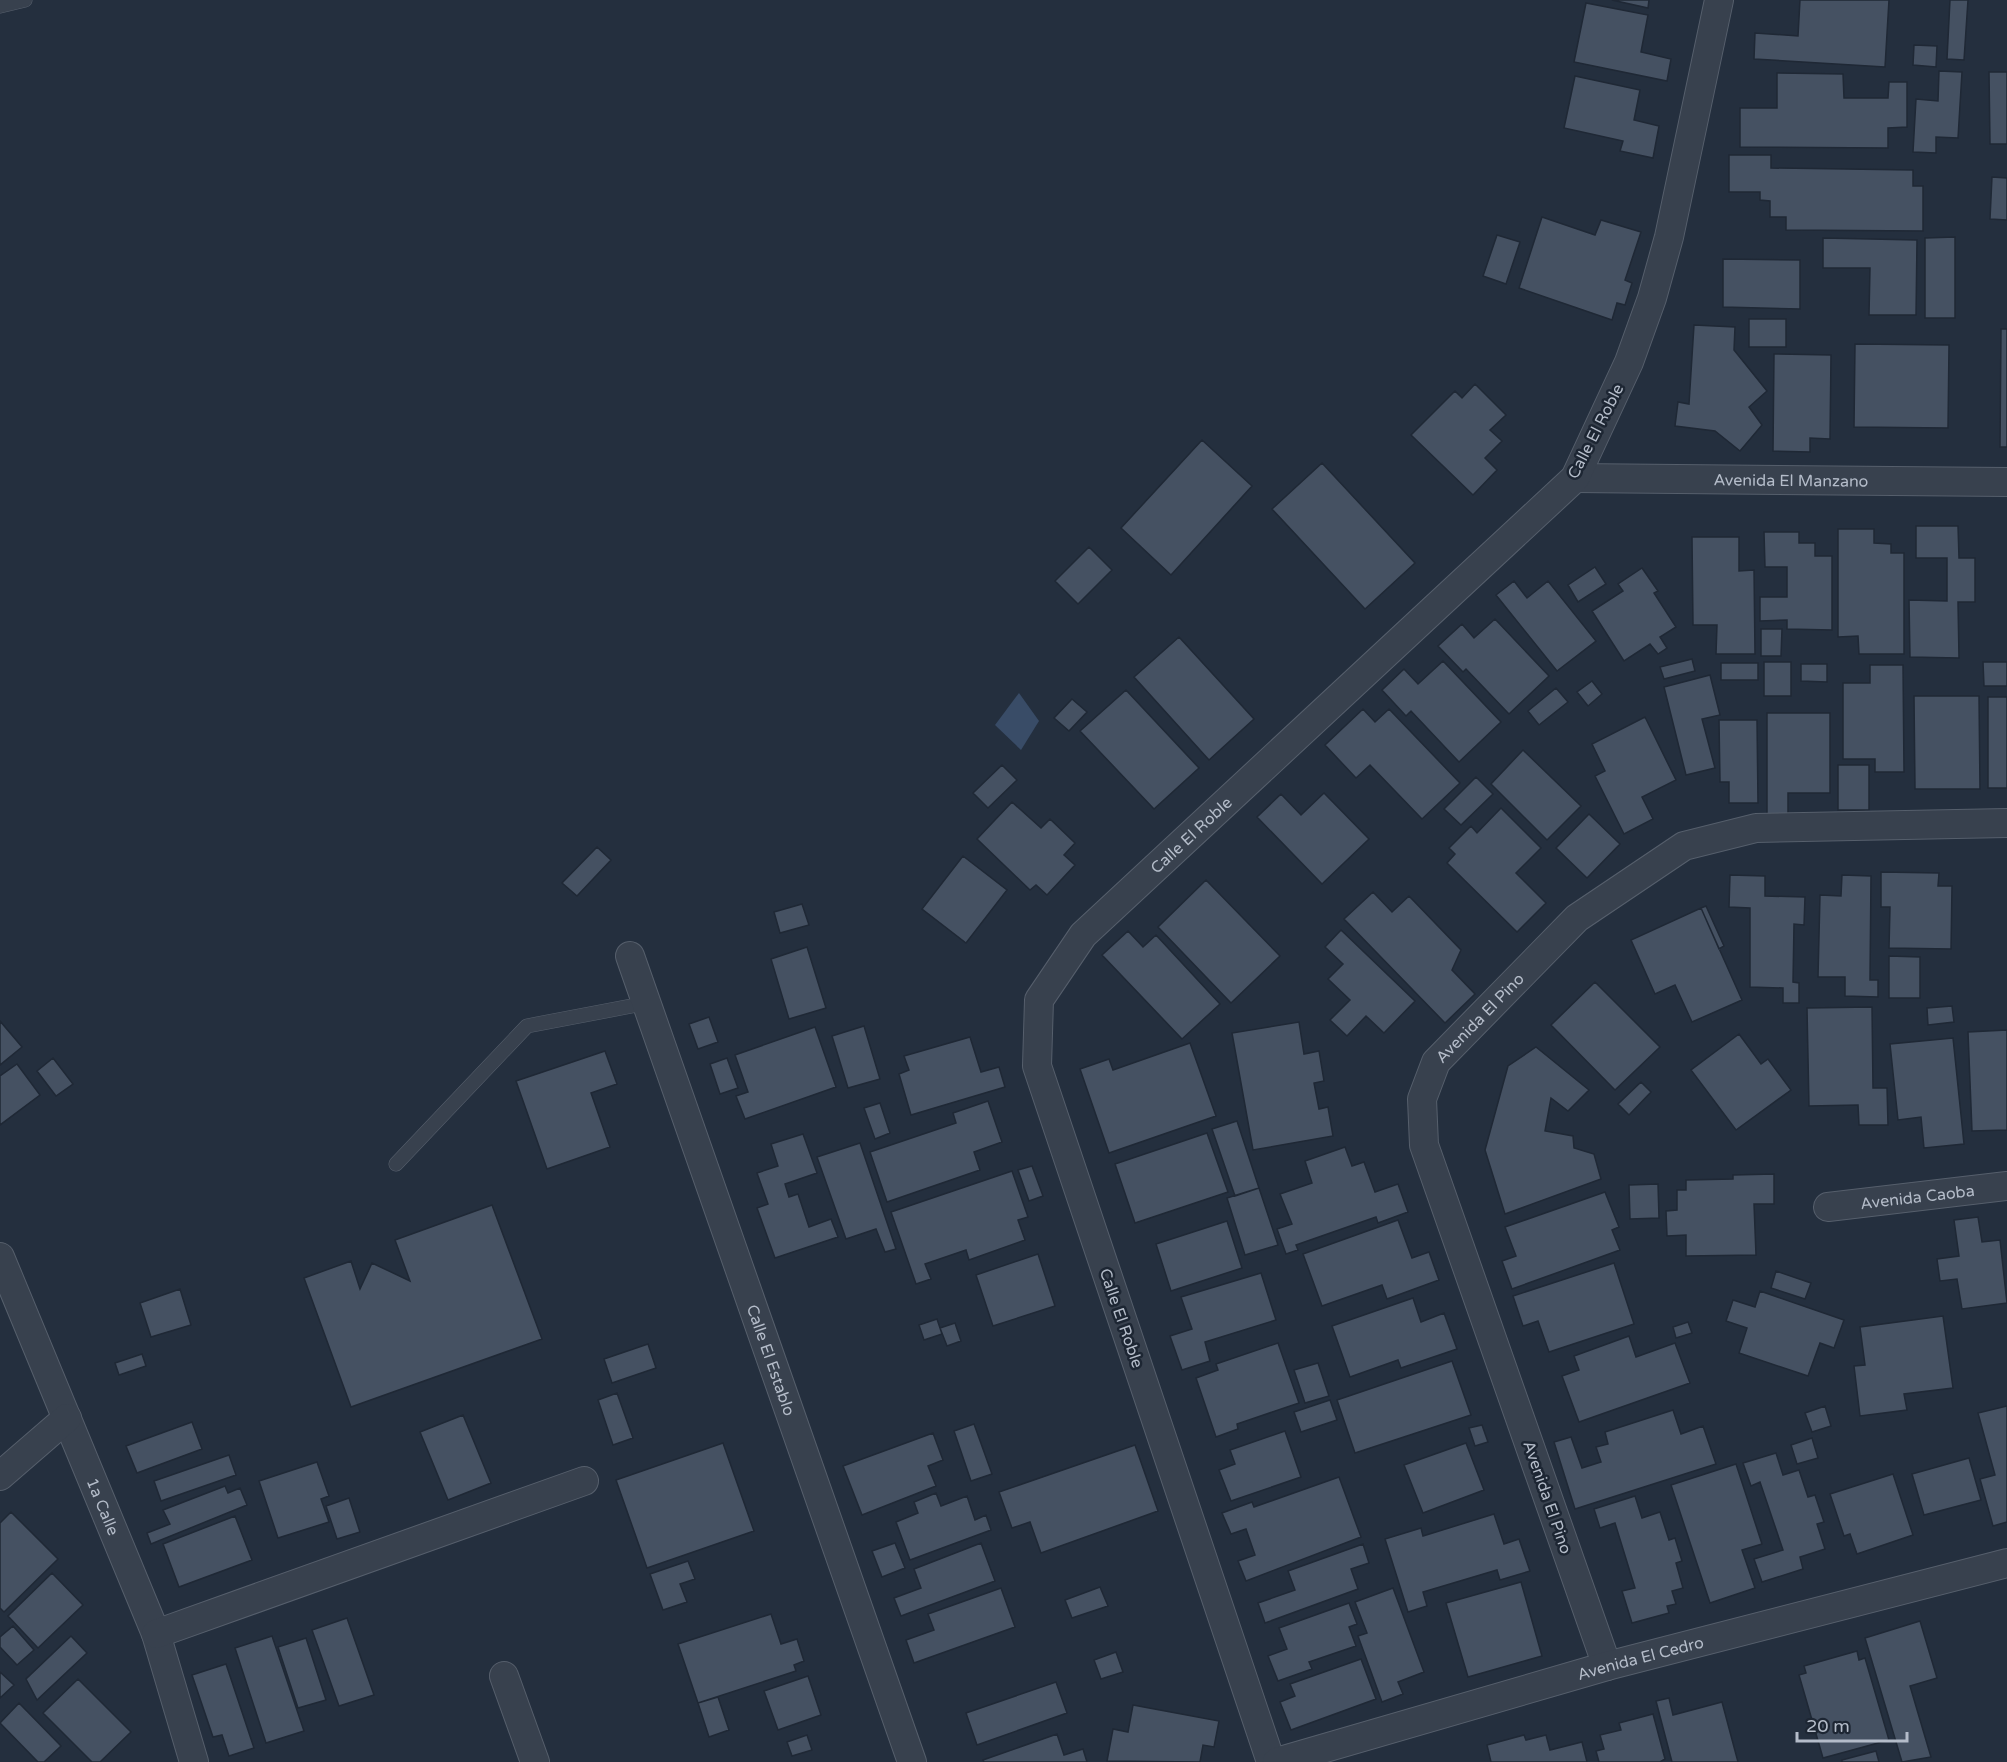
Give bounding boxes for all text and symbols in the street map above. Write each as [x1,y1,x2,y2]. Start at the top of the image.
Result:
street label: Calle El Roble [1563,381,1628,482]
street label: Avenida El Manzano [1713,470,1869,492]
street label: Calle El Roble [1147,793,1236,878]
street label: Avenida El Pino [1432,969,1529,1068]
street label: Avenida Caoba [1859,1181,1976,1214]
street label: Calle El Roble [1095,1266,1147,1371]
street label: Calle El Establo [742,1302,799,1419]
street label: Avenida El Pino [1518,1438,1576,1556]
street label: 1a Calle [82,1475,123,1539]
street label: Avenida El Cedro [1575,1633,1706,1685]
scale bar [1797,1705,1906,1743]
text: 20 m [1806,1715,1850,1737]

